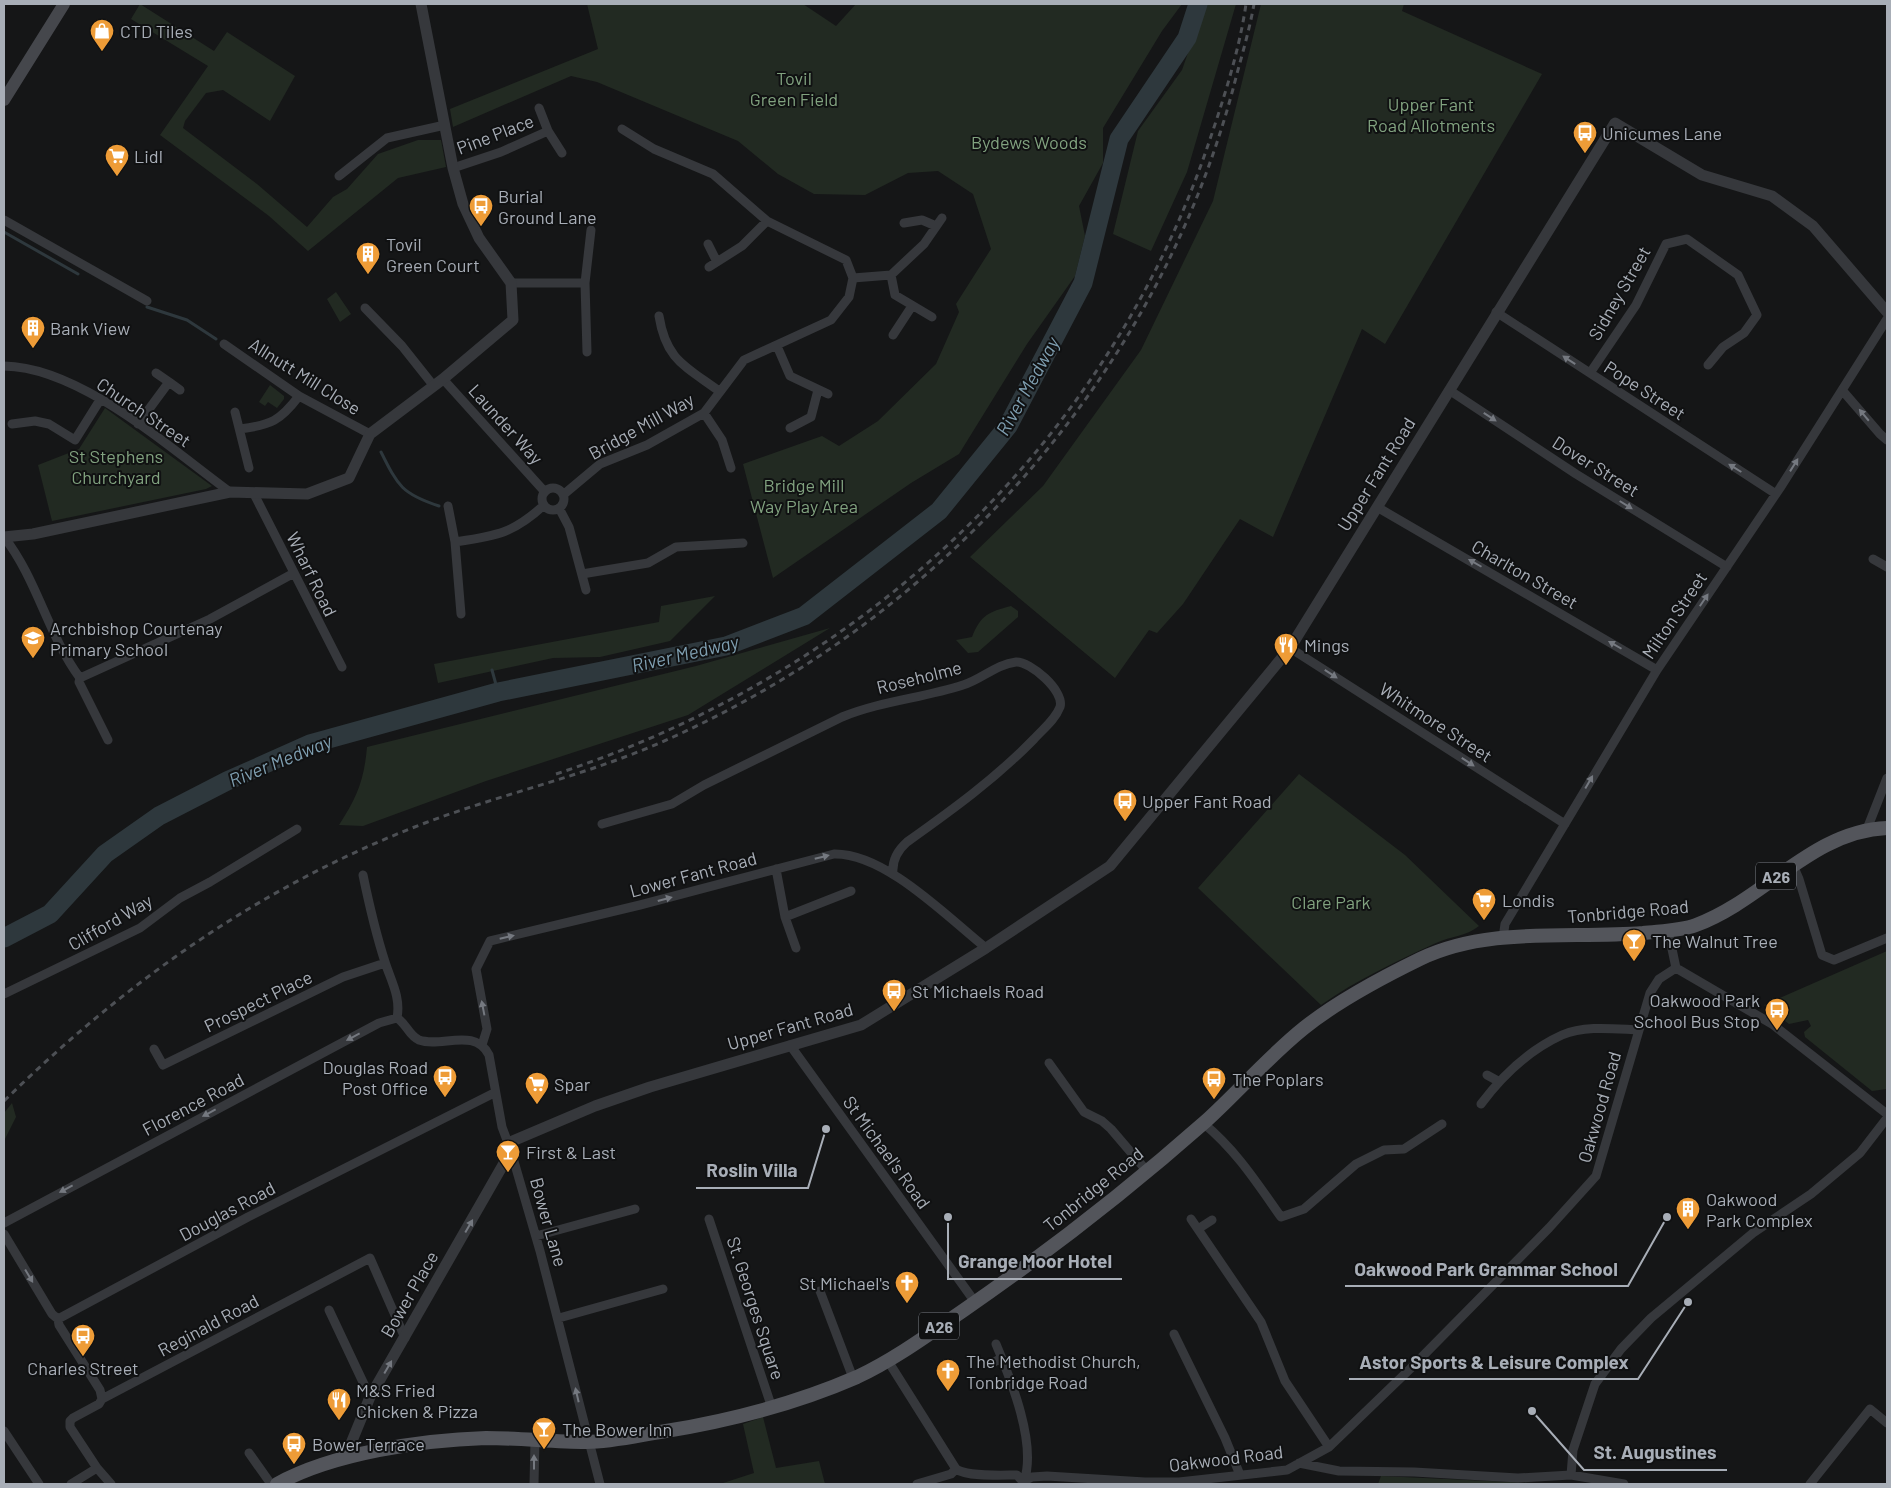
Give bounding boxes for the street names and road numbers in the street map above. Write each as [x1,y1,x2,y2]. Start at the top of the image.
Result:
street label: Pine Place [453,109,537,159]
street label: Sidney Street [1583,242,1655,344]
street label: Allnutt Mill Close [245,333,365,419]
street label: Pope Street [1600,356,1690,424]
street label: Church Street [93,373,195,451]
street label: Launder Way [464,379,548,469]
street label: Bridge Mill Way [585,388,697,464]
street label: Upper Fant Road [1332,413,1420,535]
street label: Dover Street [1549,431,1643,501]
street label: Wharf Road [282,528,342,620]
street label: Charlton Street [1468,535,1582,613]
street label: Milton Street [1637,567,1711,663]
street label: Roseholme [874,656,964,698]
street label: Whitmore Street [1375,677,1497,767]
street label: Lower Fant Road [627,846,759,902]
road number: A26 [1756,862,1796,889]
street label: Clifford Way [64,889,156,955]
street label: Tonbridge Road [1566,895,1690,927]
street label: Prospect Place [200,965,316,1037]
street label: Upper Fant Road [725,998,855,1054]
street label: Oakwood Road [1573,1049,1625,1165]
street label: Florence Road [138,1068,248,1140]
street label: St Michael's Road [839,1091,935,1213]
street label: Tonbridge Road [1039,1142,1147,1236]
street label: Bower Lane [526,1175,572,1269]
street label: Douglas Road [175,1176,279,1246]
street label: St. Georges Square [723,1234,789,1382]
street label: Bower Place [375,1247,443,1341]
street label: Reginald Road [154,1289,262,1361]
road number: A26 [919,1312,959,1340]
street label: Oakwood Road [1168,1440,1284,1476]

